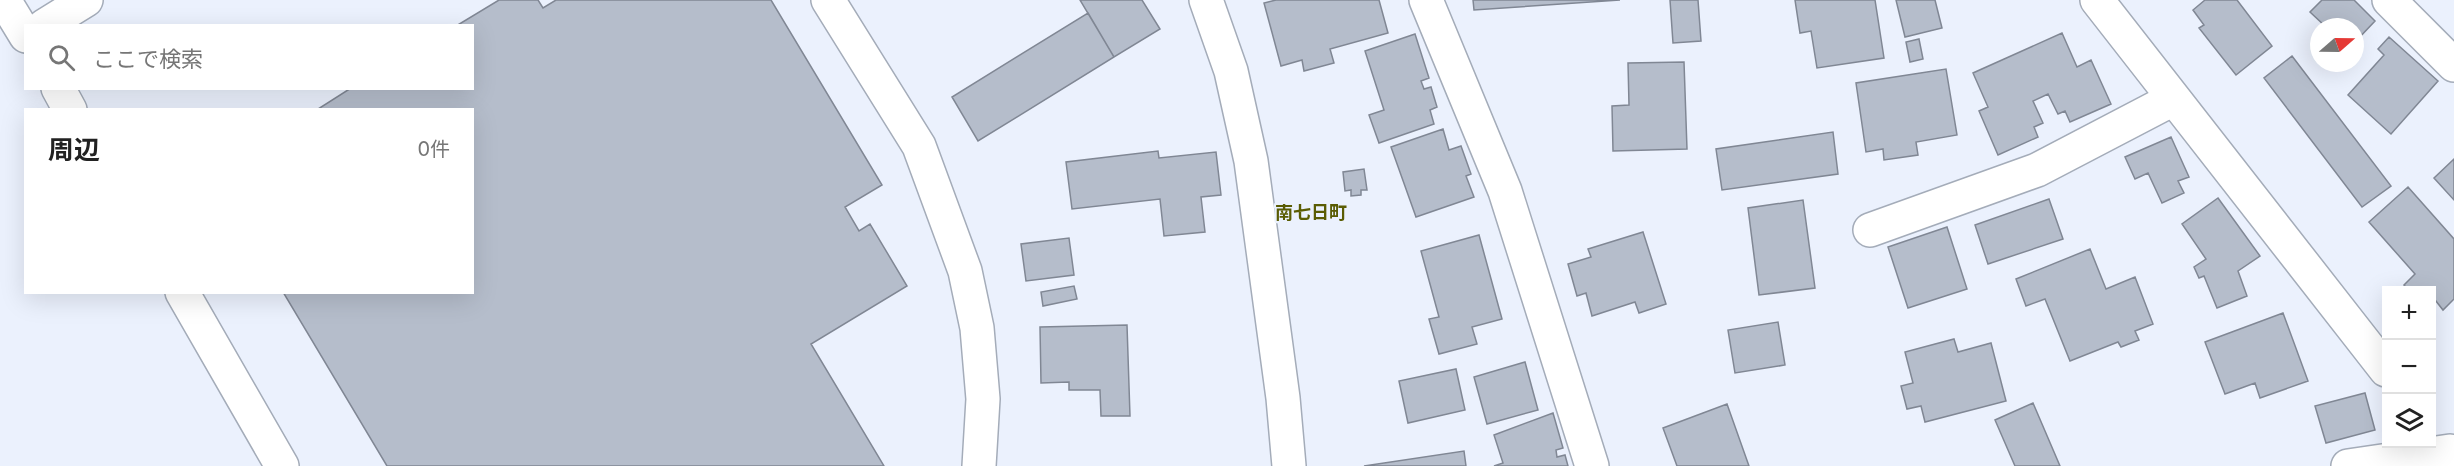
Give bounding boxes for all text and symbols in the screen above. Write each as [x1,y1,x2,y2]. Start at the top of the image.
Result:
north arrow [2310,18,2364,72]
search box [24,24,474,90]
icon: search [45,41,78,74]
text: ここで検索 [93,46,203,72]
text: 周辺 [48,134,100,165]
text: 0件 [417,137,450,161]
district label: 南七日町 [1275,202,1347,223]
map controls [2382,286,2436,448]
button: + [2382,286,2436,340]
button: − [2382,340,2436,394]
button: layers [2382,394,2436,448]

